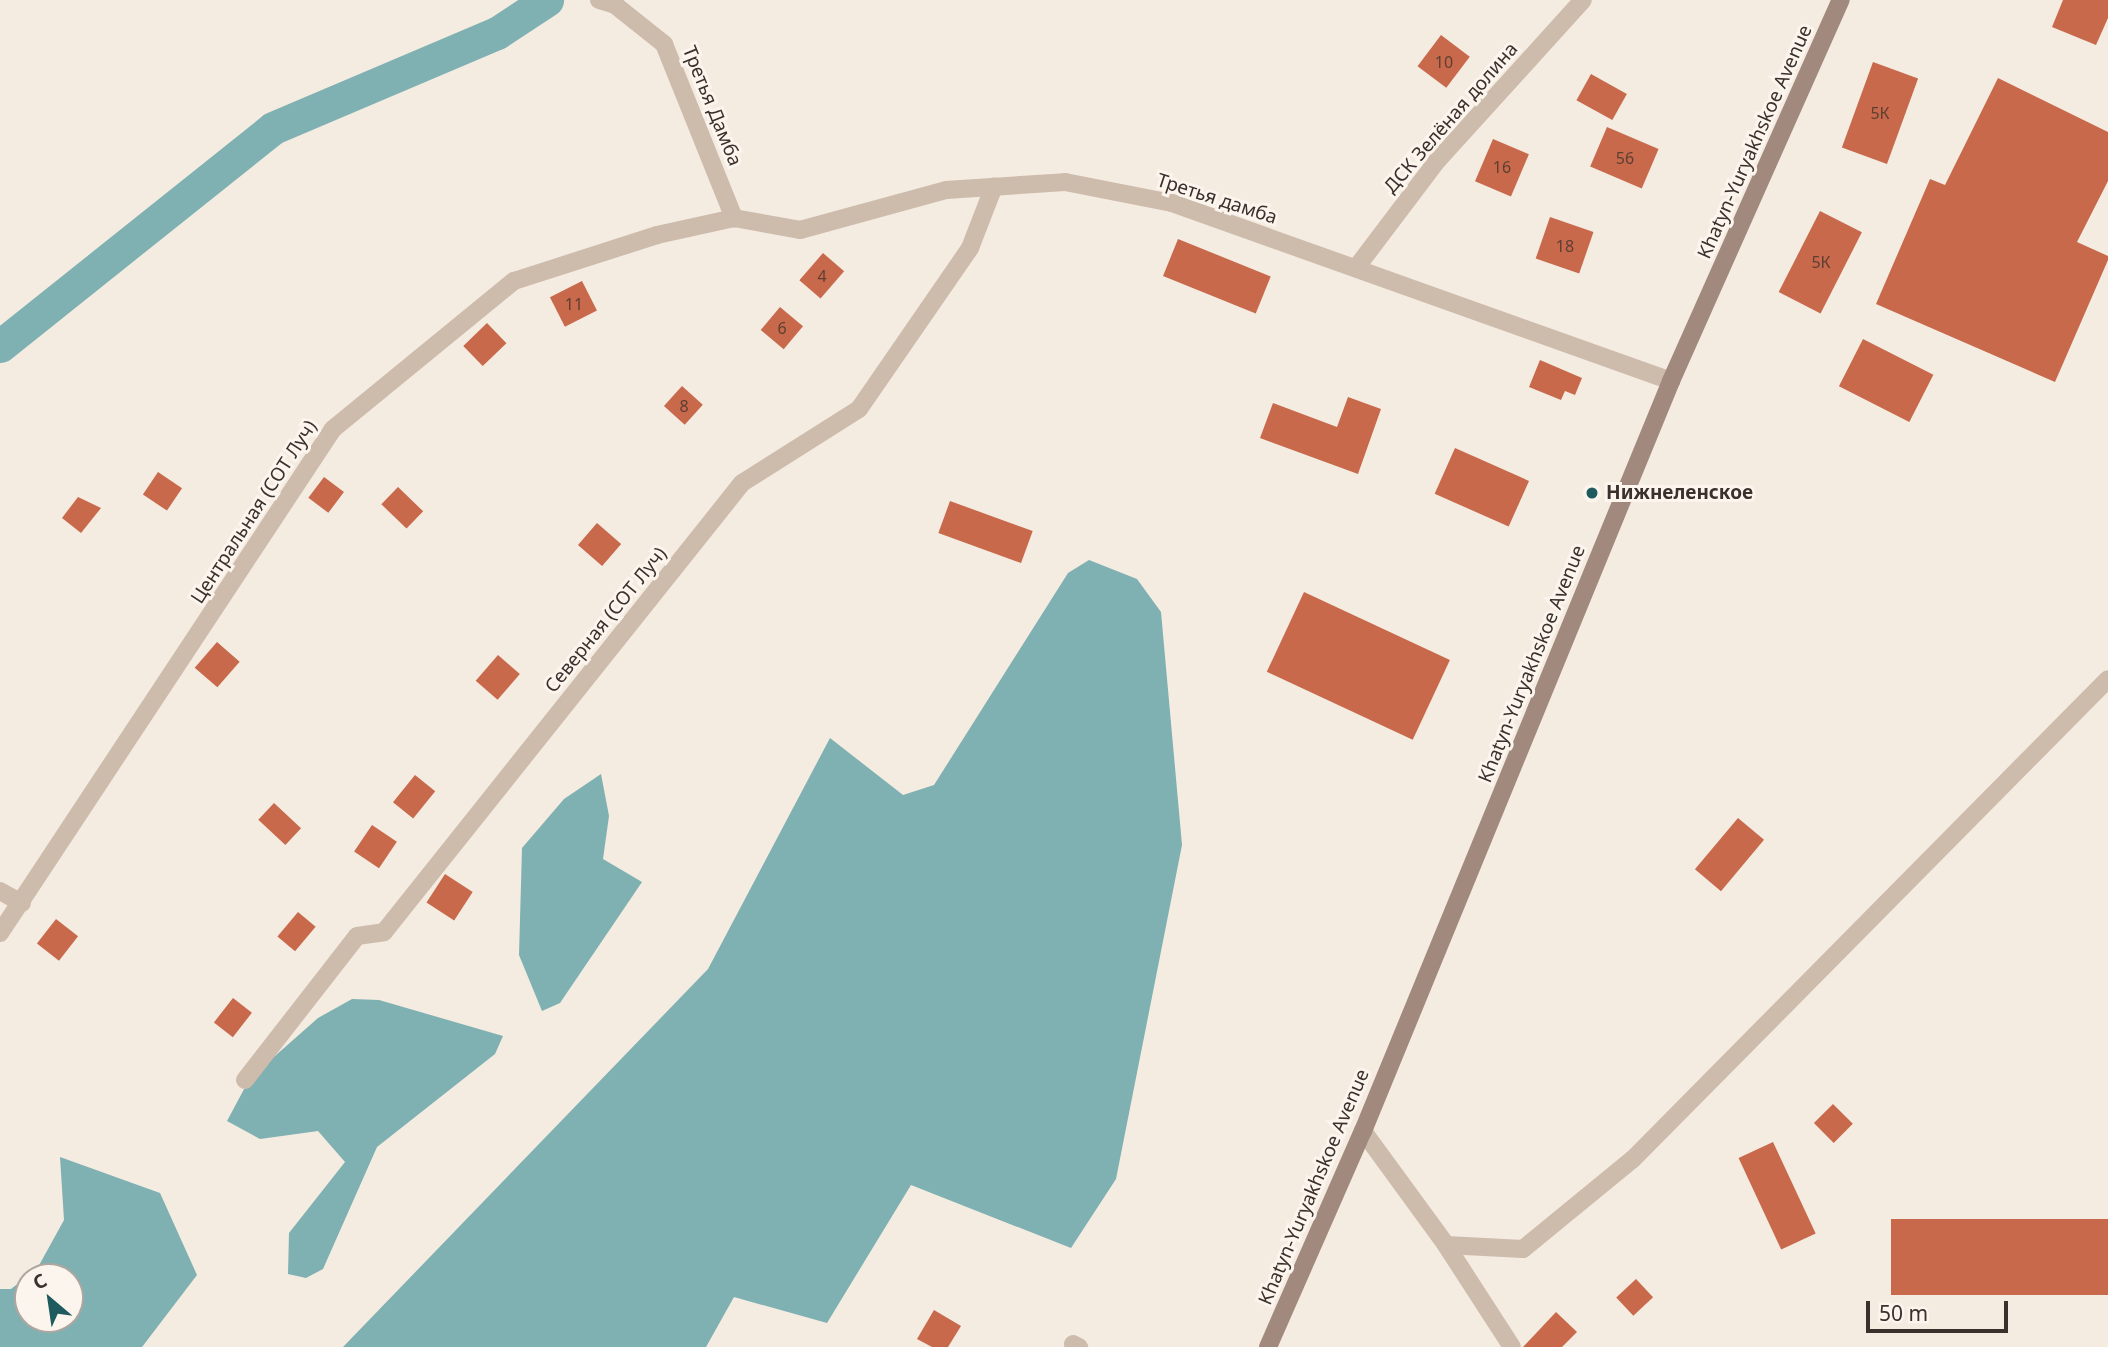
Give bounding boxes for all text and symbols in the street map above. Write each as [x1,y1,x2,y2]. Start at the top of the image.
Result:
street label: Khatyn-Yuryakhskoe Avenue [1693,21,1817,263]
street label: ДСК Зелёная долина [1379,38,1523,198]
street label: Третья Дамба [678,43,746,169]
house number: 10 [1435,52,1453,72]
house number: 5К [1870,103,1890,123]
house number: 56 [1616,148,1634,168]
house number: 16 [1493,157,1511,177]
street label: Третья дамба [1154,169,1280,229]
house number: 18 [1556,236,1574,256]
house number: 5К [1811,252,1831,272]
house number: 4 [817,266,827,286]
house number: 11 [565,294,583,314]
house number: 6 [777,318,787,338]
house number: 8 [679,396,689,416]
street label: Центральная (СОТ Луч) [186,416,322,608]
place label: Нижнеленское [1606,482,1753,504]
marker: Нижнеленское [1584,485,1600,501]
street label: Khatyn-Yuryakhskoe Avenue [1474,542,1590,786]
street label: Северная (СОТ Луч) [540,543,672,697]
street label: Khatyn-Yuryakhskoe Avenue [1254,1066,1374,1308]
north arrow [14,1263,84,1333]
text: С [28,1267,51,1296]
scale bar [1870,1288,2012,1332]
text: 50 m [1879,1299,1928,1327]

